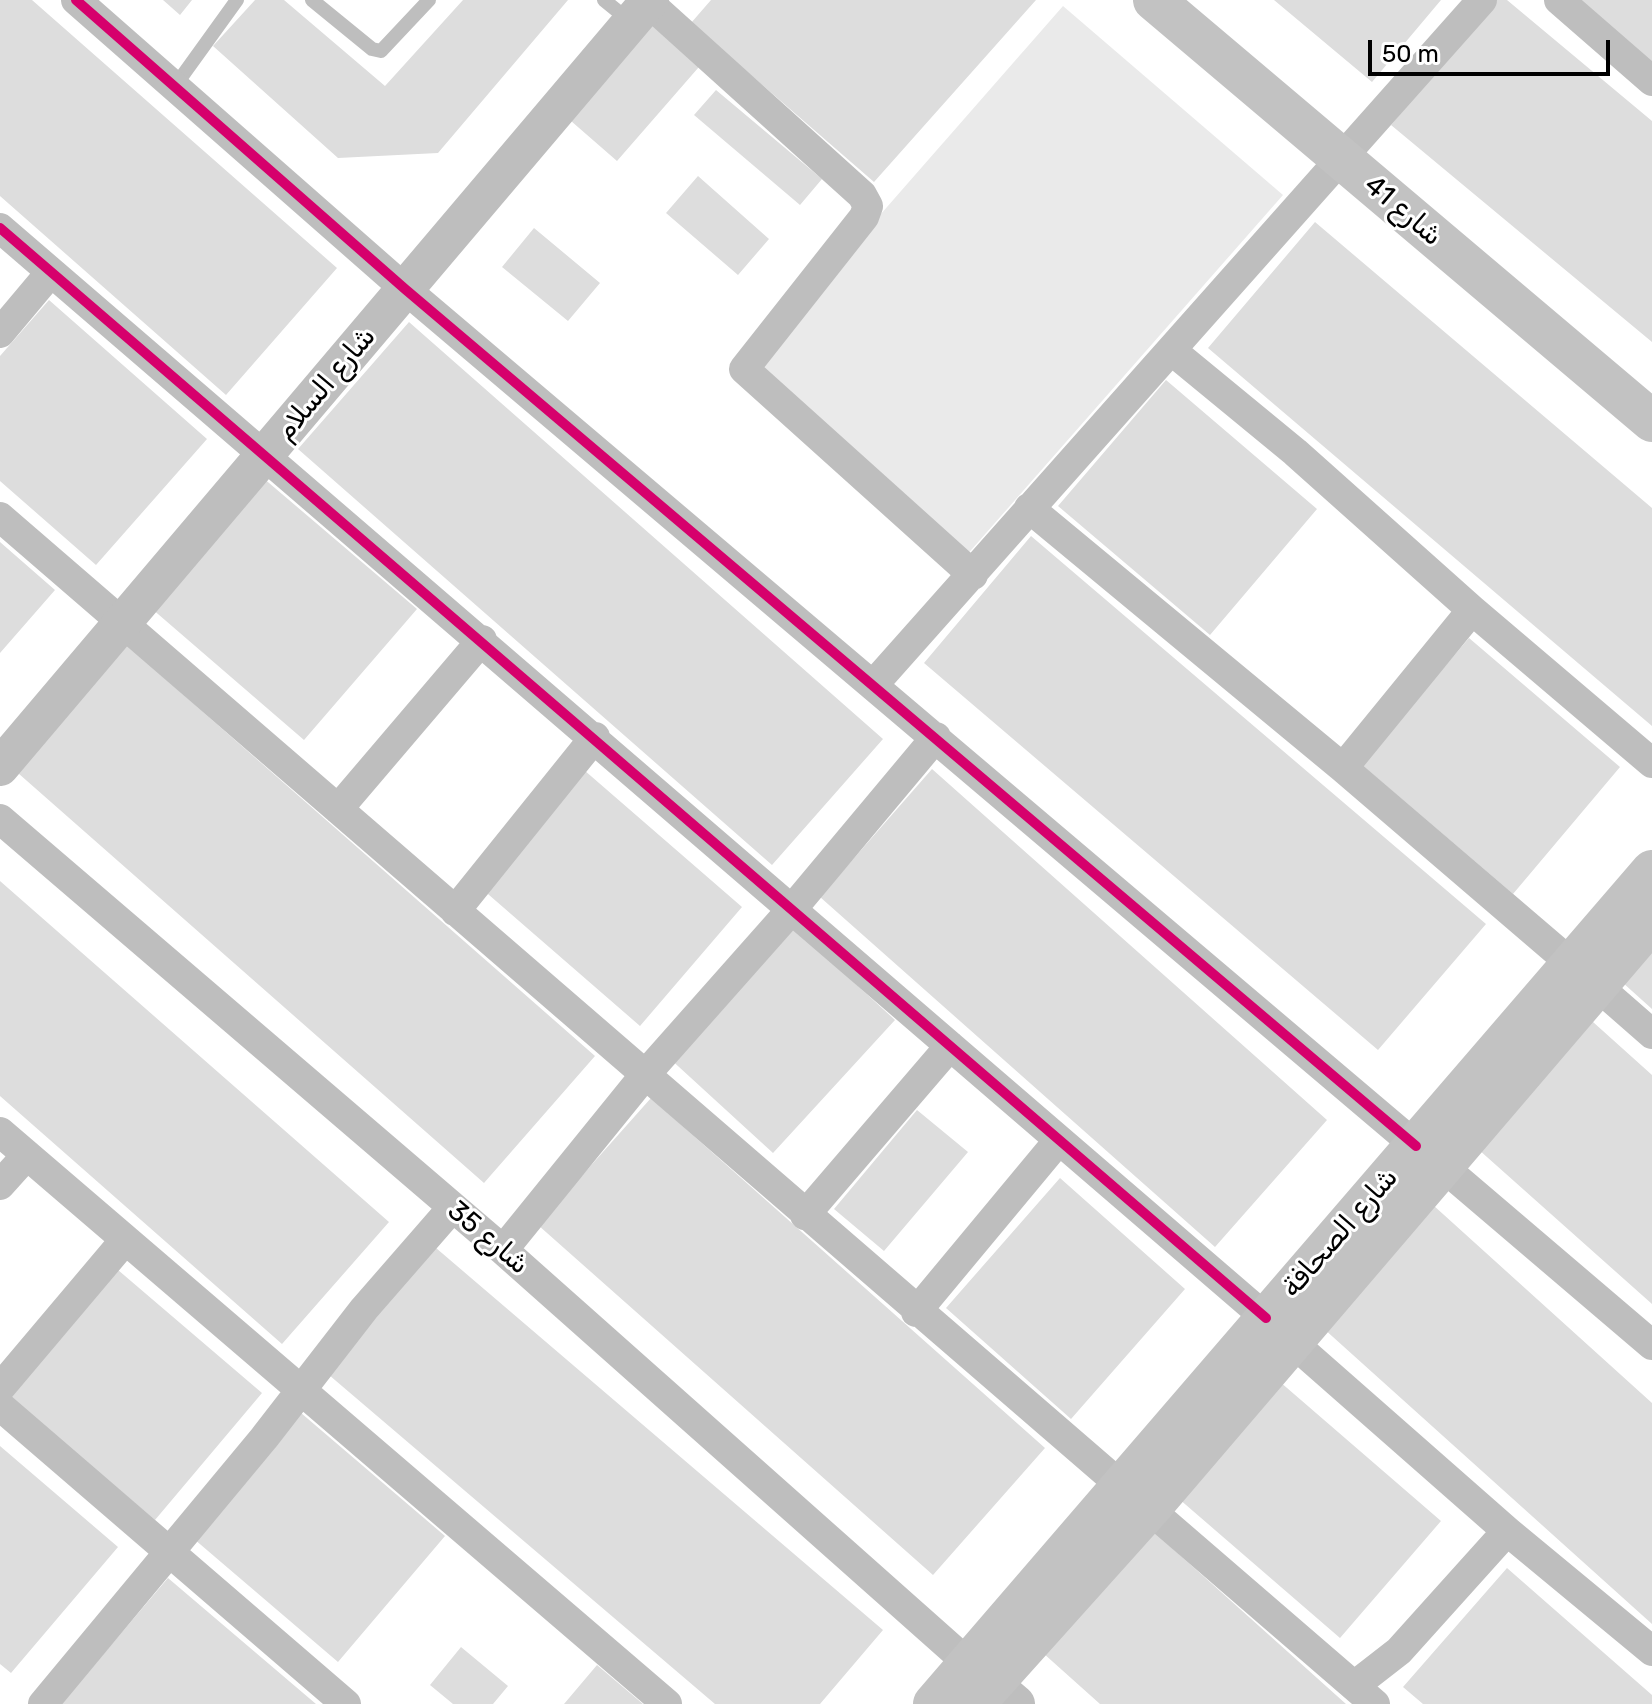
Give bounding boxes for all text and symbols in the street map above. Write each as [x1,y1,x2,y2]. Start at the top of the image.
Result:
scale bar [1372,24,1614,74]
text: 50 m [1382,40,1439,68]
street label: شارع 41 [1357,169,1449,253]
street label: شارع السلام [269,321,383,447]
street label: شارع الصحافة [1275,1161,1405,1305]
street label: شارع 35 [440,1194,536,1282]

